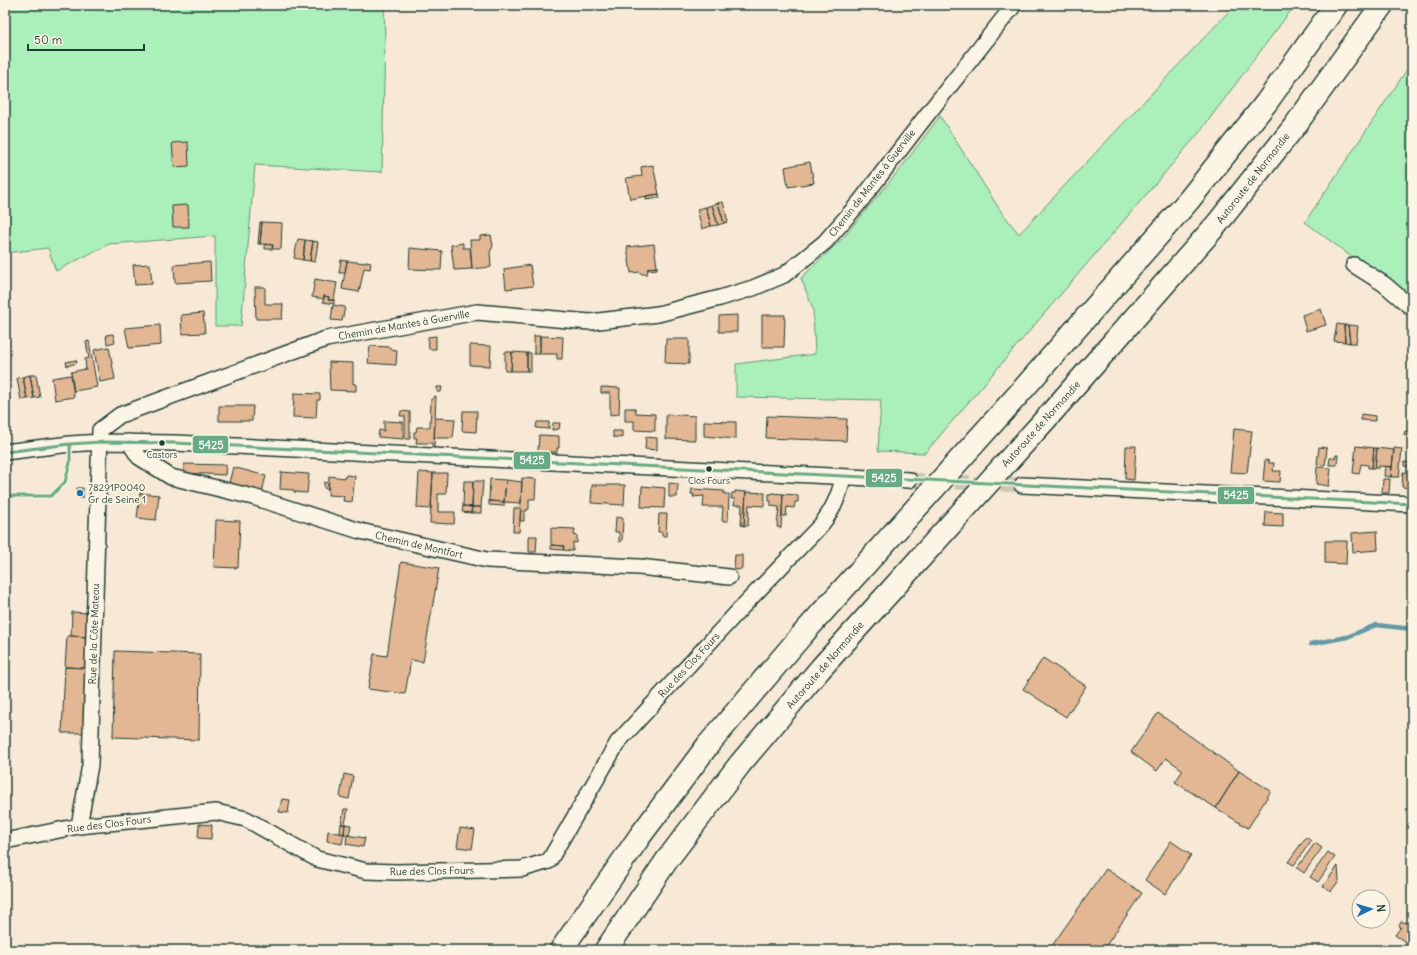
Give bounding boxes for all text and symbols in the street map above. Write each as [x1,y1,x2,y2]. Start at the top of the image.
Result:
scale bar [28,26,144,52]
text: 50 m [34,32,63,47]
street label: Chemin de Mantes à Guerville [826,127,918,239]
street label: Autoroute de Normandie [1214,130,1292,226]
street label: Chemin de Mantes à Guerville [337,307,471,343]
street label: Autoroute de Normandie [999,378,1083,470]
line badge: 5425 [192,435,229,454]
marker: Castors [157,438,167,448]
text: 5425 [198,438,224,452]
place label: Castors [147,449,177,460]
line badge: 5425 [513,451,551,470]
text: 5425 [519,453,545,467]
marker: Clos Fours [704,464,714,474]
line badge: 5425 [865,468,903,488]
text: 5425 [871,471,897,485]
place label: Clos Fours [688,475,730,486]
place label: 78291P0040 Gr de Seine 1 [88,481,146,506]
line badge: 5425 [1217,486,1255,505]
marker: 78291P0040 Gr de Seine 1 [75,488,85,498]
text: 5425 [1223,488,1249,502]
street label: Chemin de Montfort [374,529,465,562]
street label: Rue de la Côte Mateau [86,583,102,685]
street label: Autoroute de Normandie [783,619,867,711]
street label: Rue des Clos Fours [655,629,723,700]
street label: Rue des Clos Fours [66,812,152,836]
street label: Rue des Clos Fours [390,864,475,878]
north arrow [1351,889,1391,929]
text: N [1374,904,1388,913]

